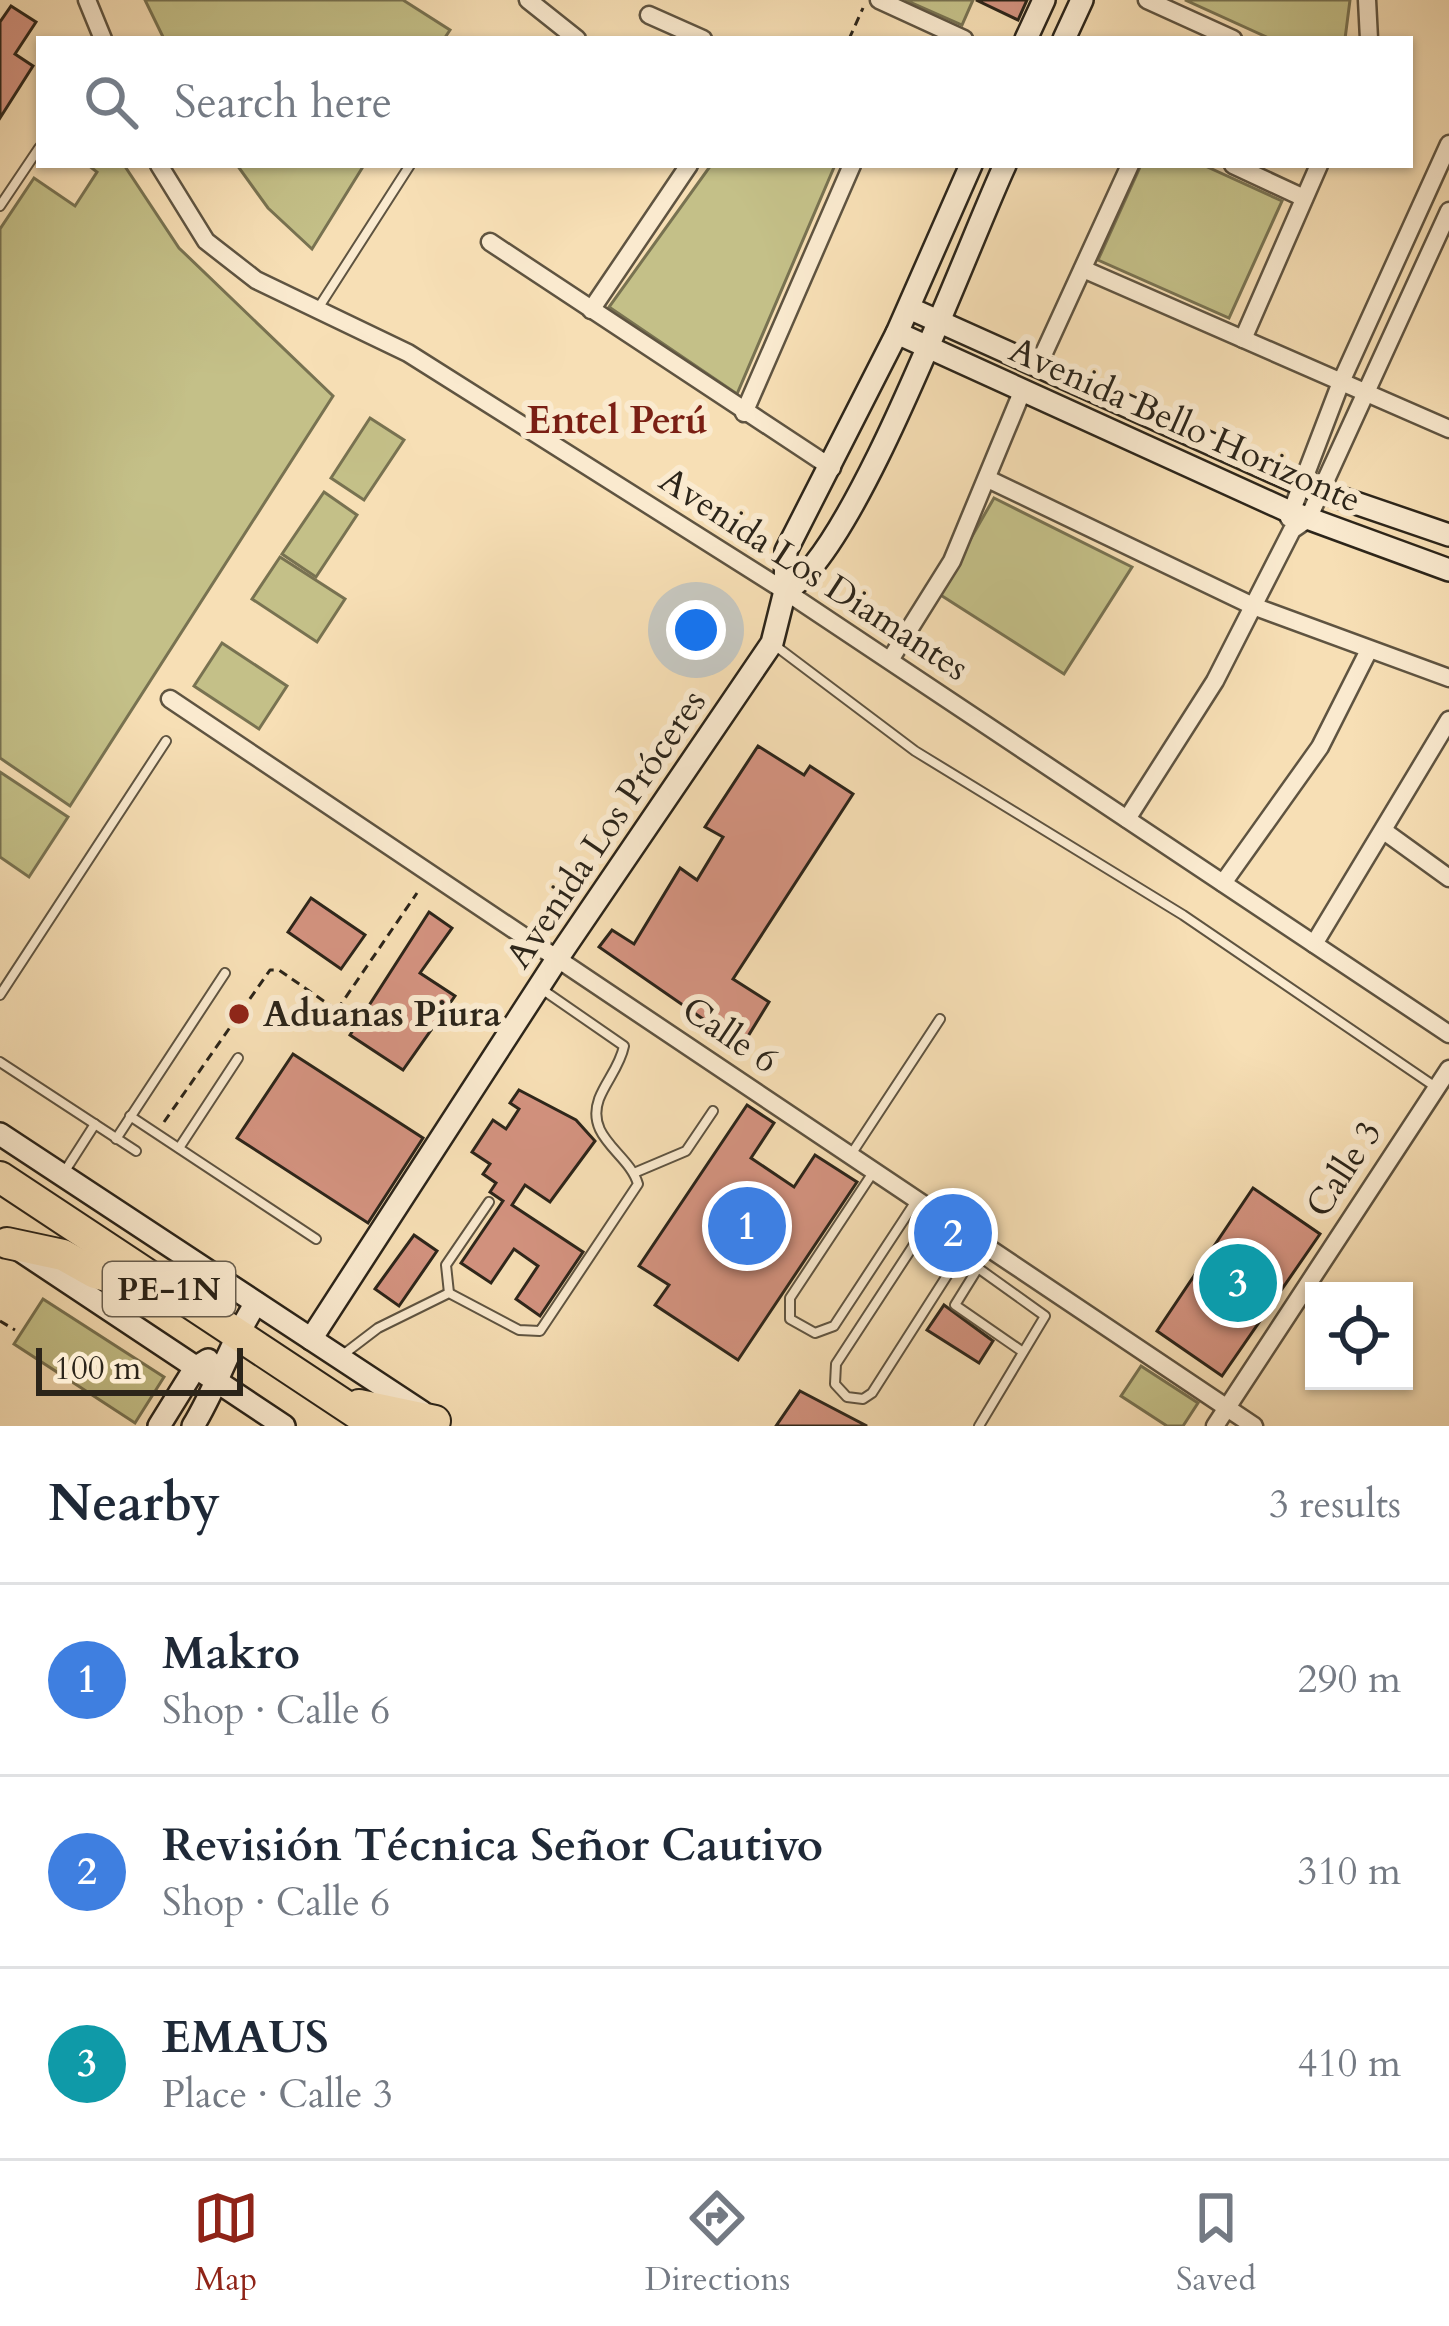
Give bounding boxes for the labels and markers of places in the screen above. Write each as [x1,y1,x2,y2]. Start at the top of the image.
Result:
place label: Aduanas Piura [263,990,501,1039]
marker: Aduanas Piura [226,1001,252,1027]
pin: 1 [708,1181,786,1271]
pin: 2 [914,1188,992,1278]
pin: 3 [1199,1238,1277,1328]

